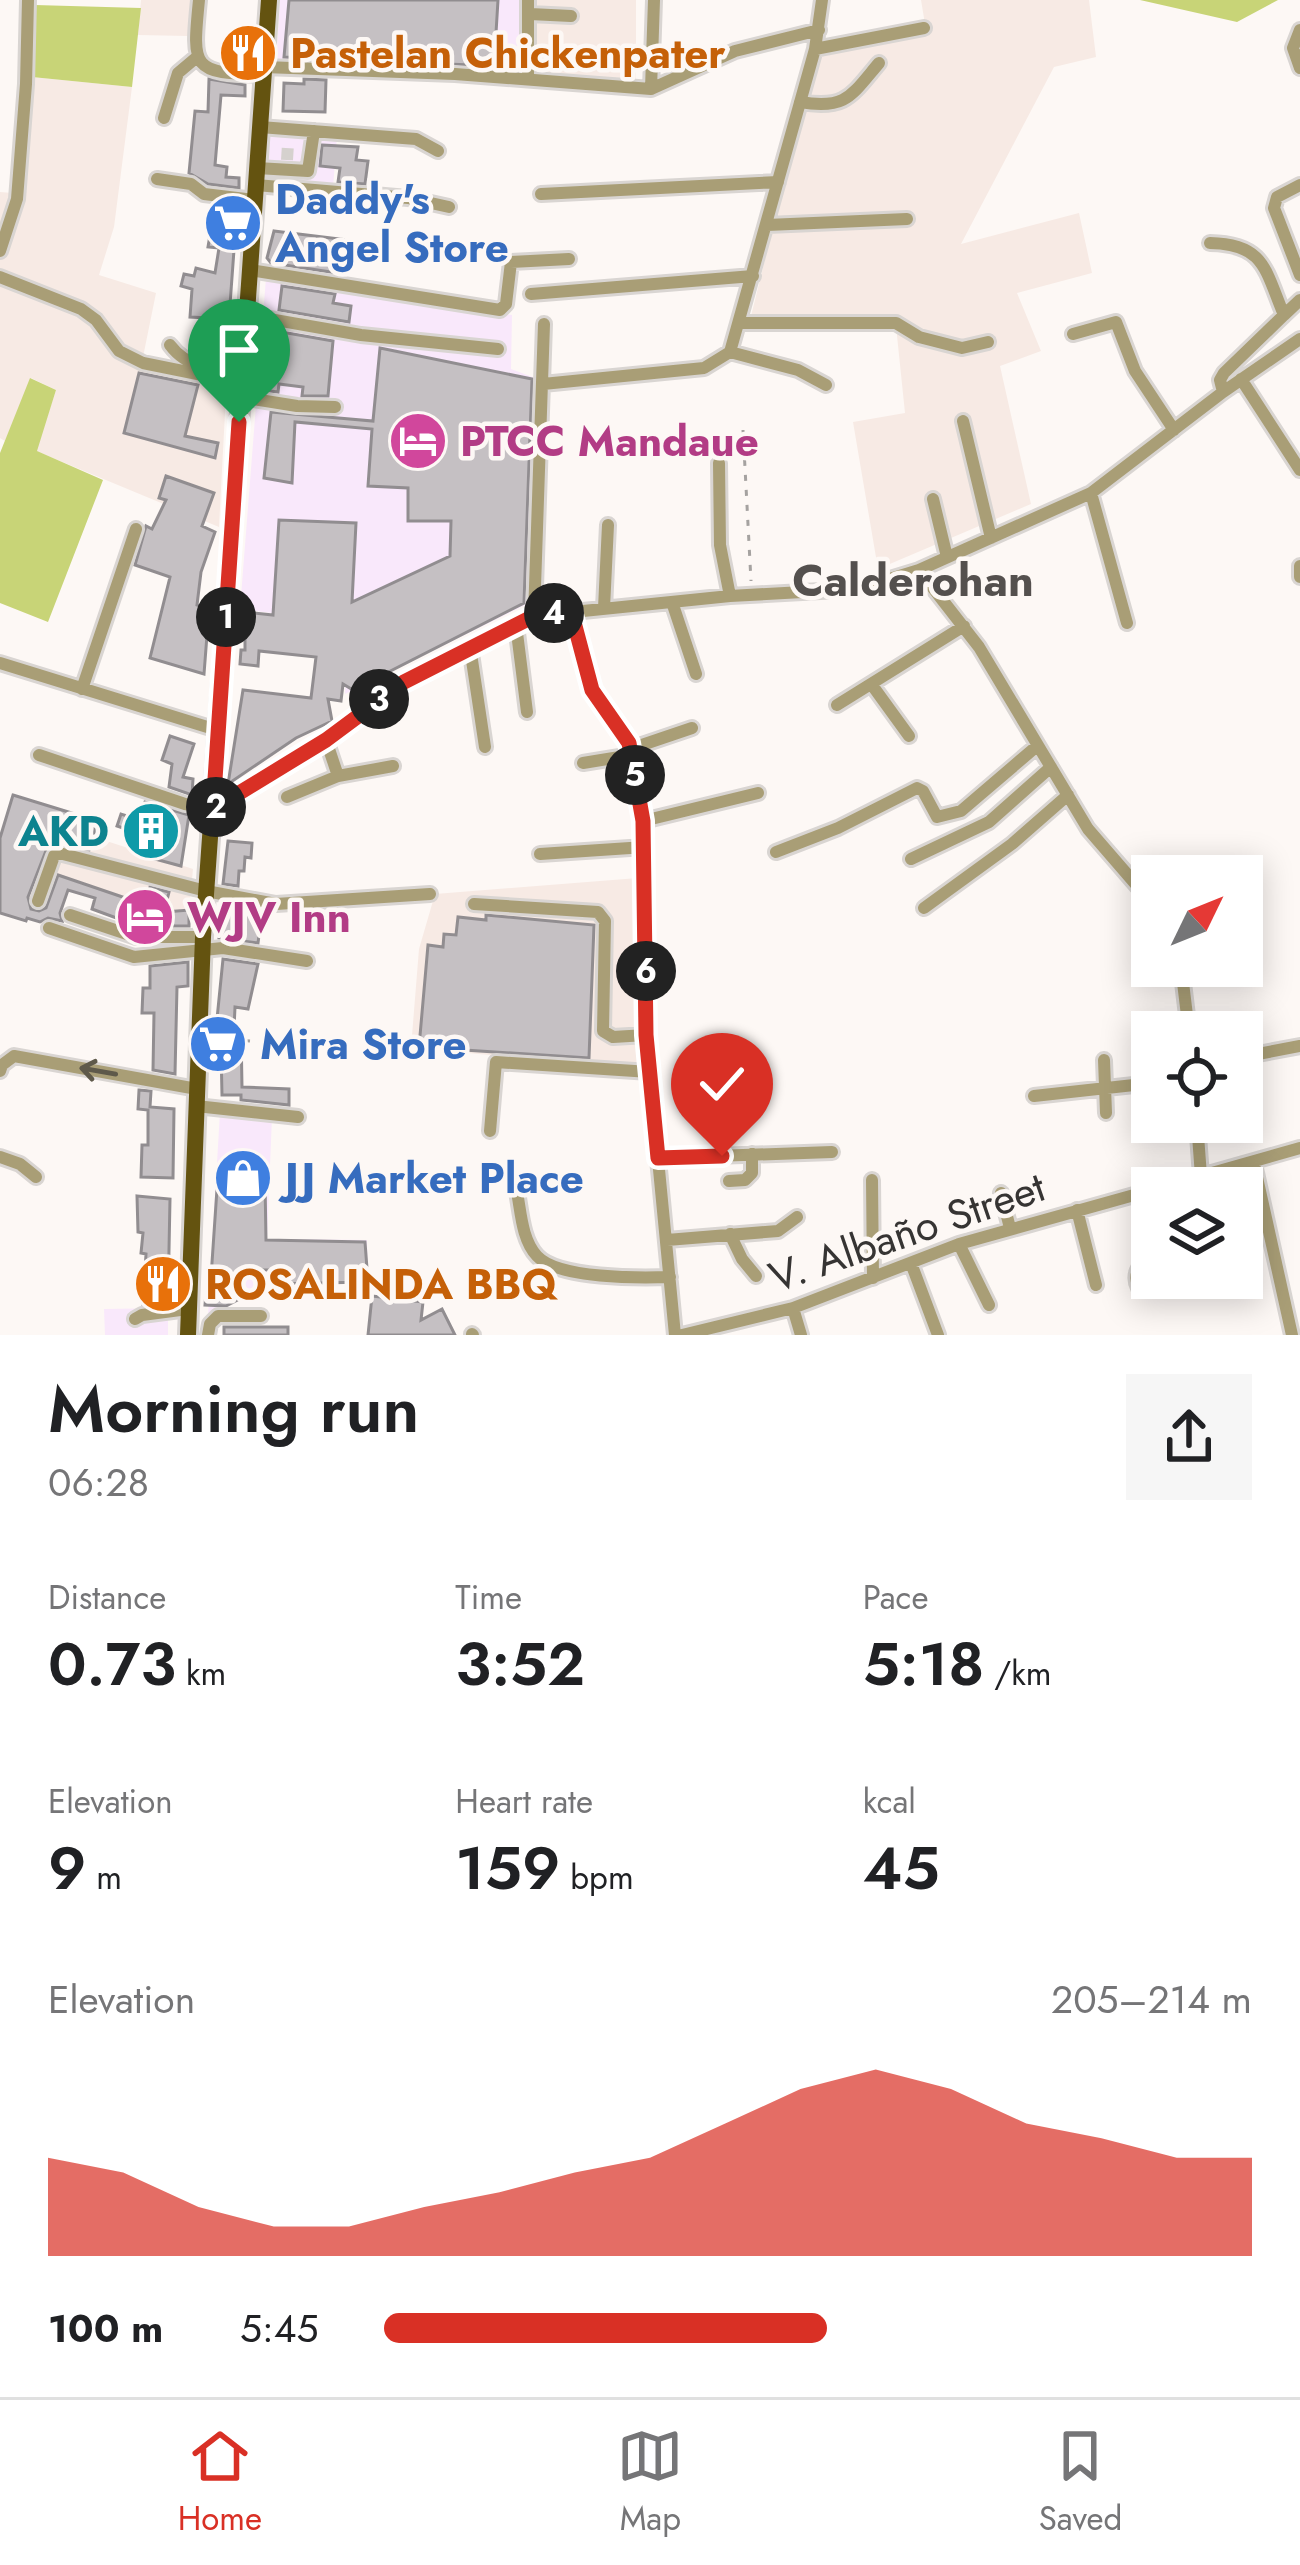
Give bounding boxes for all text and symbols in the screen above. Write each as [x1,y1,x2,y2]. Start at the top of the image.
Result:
restaurant icon: Pastelan Chickenpater [217,22,279,84]
place label: Pastelan Chickenpater [290,23,726,84]
place label: Daddy's Angel Store [274,169,509,278]
supermarket icon: Daddy's Angel Store [202,192,264,254]
pin [188,299,290,422]
icon: arrive [206,317,272,383]
hotel icon: PTCC Mandaue [387,410,449,472]
place label: PTCC Mandaue [460,411,759,472]
district label: Calderohan [792,548,1034,613]
pin: 4 [524,583,584,643]
pin: 1 [196,587,256,647]
text: 4 [542,589,566,636]
text: 1 [218,593,234,640]
pin: 3 [349,669,409,729]
text: 3 [369,675,389,722]
pin: 5 [605,745,665,805]
text: 5 [624,751,646,798]
pin: 2 [186,777,246,837]
text: 2 [205,783,227,830]
building icon: AKD [120,800,182,862]
place label: AKD [17,801,109,862]
north arrow [1131,855,1263,987]
map controls [1131,855,1263,1299]
hotel icon: WJV Inn [114,886,176,948]
place label: WJV Inn [187,887,351,948]
pin: 6 [616,941,676,1001]
text: 6 [635,947,657,994]
button: locate [1131,1011,1263,1143]
supermarket icon: Mira Store [187,1013,249,1075]
place label: Mira Store [260,1014,467,1075]
pin [671,1033,773,1156]
icon: check [689,1051,755,1117]
one-way arrow [79,1059,118,1082]
shop icon: JJ Market Place [212,1147,274,1209]
place label: JJ Market Place [278,1148,584,1209]
street label: V. Albaño Street [761,1156,1053,1308]
button: layers [1131,1167,1263,1299]
restaurant icon: ROSALINDA BBQ [132,1253,194,1315]
place label: ROSALINDA BBQ [205,1254,559,1315]
text: Morning run [48,1361,419,1457]
button: share [1126,1374,1252,1500]
text: 06:28 [48,1454,149,1511]
text: Distance [48,1574,166,1621]
text: Time [455,1574,522,1621]
text: Pace [863,1574,928,1621]
text: 0.73 [48,1621,176,1708]
text: 3:52 [455,1621,585,1708]
text: 5:18 [863,1621,984,1708]
text: km [176,1650,226,1697]
text: /km [984,1650,1052,1697]
text: Elevation [48,1778,172,1825]
text: Heart rate [455,1778,593,1825]
text: kcal [863,1778,916,1825]
text: 9 [48,1825,86,1912]
text: 159 [455,1825,560,1912]
text: 45 [863,1825,940,1912]
text: m [86,1854,122,1901]
text: bpm [560,1854,634,1901]
text: Elevation [48,1971,195,2028]
text: 205–214 m [1051,1971,1252,2028]
text: 100 m [48,2300,163,2357]
text: 5:45 [240,2300,318,2357]
tab: Home [178,2423,262,2542]
tab: Map [617,2423,683,2542]
tab: Saved [1039,2423,1122,2542]

